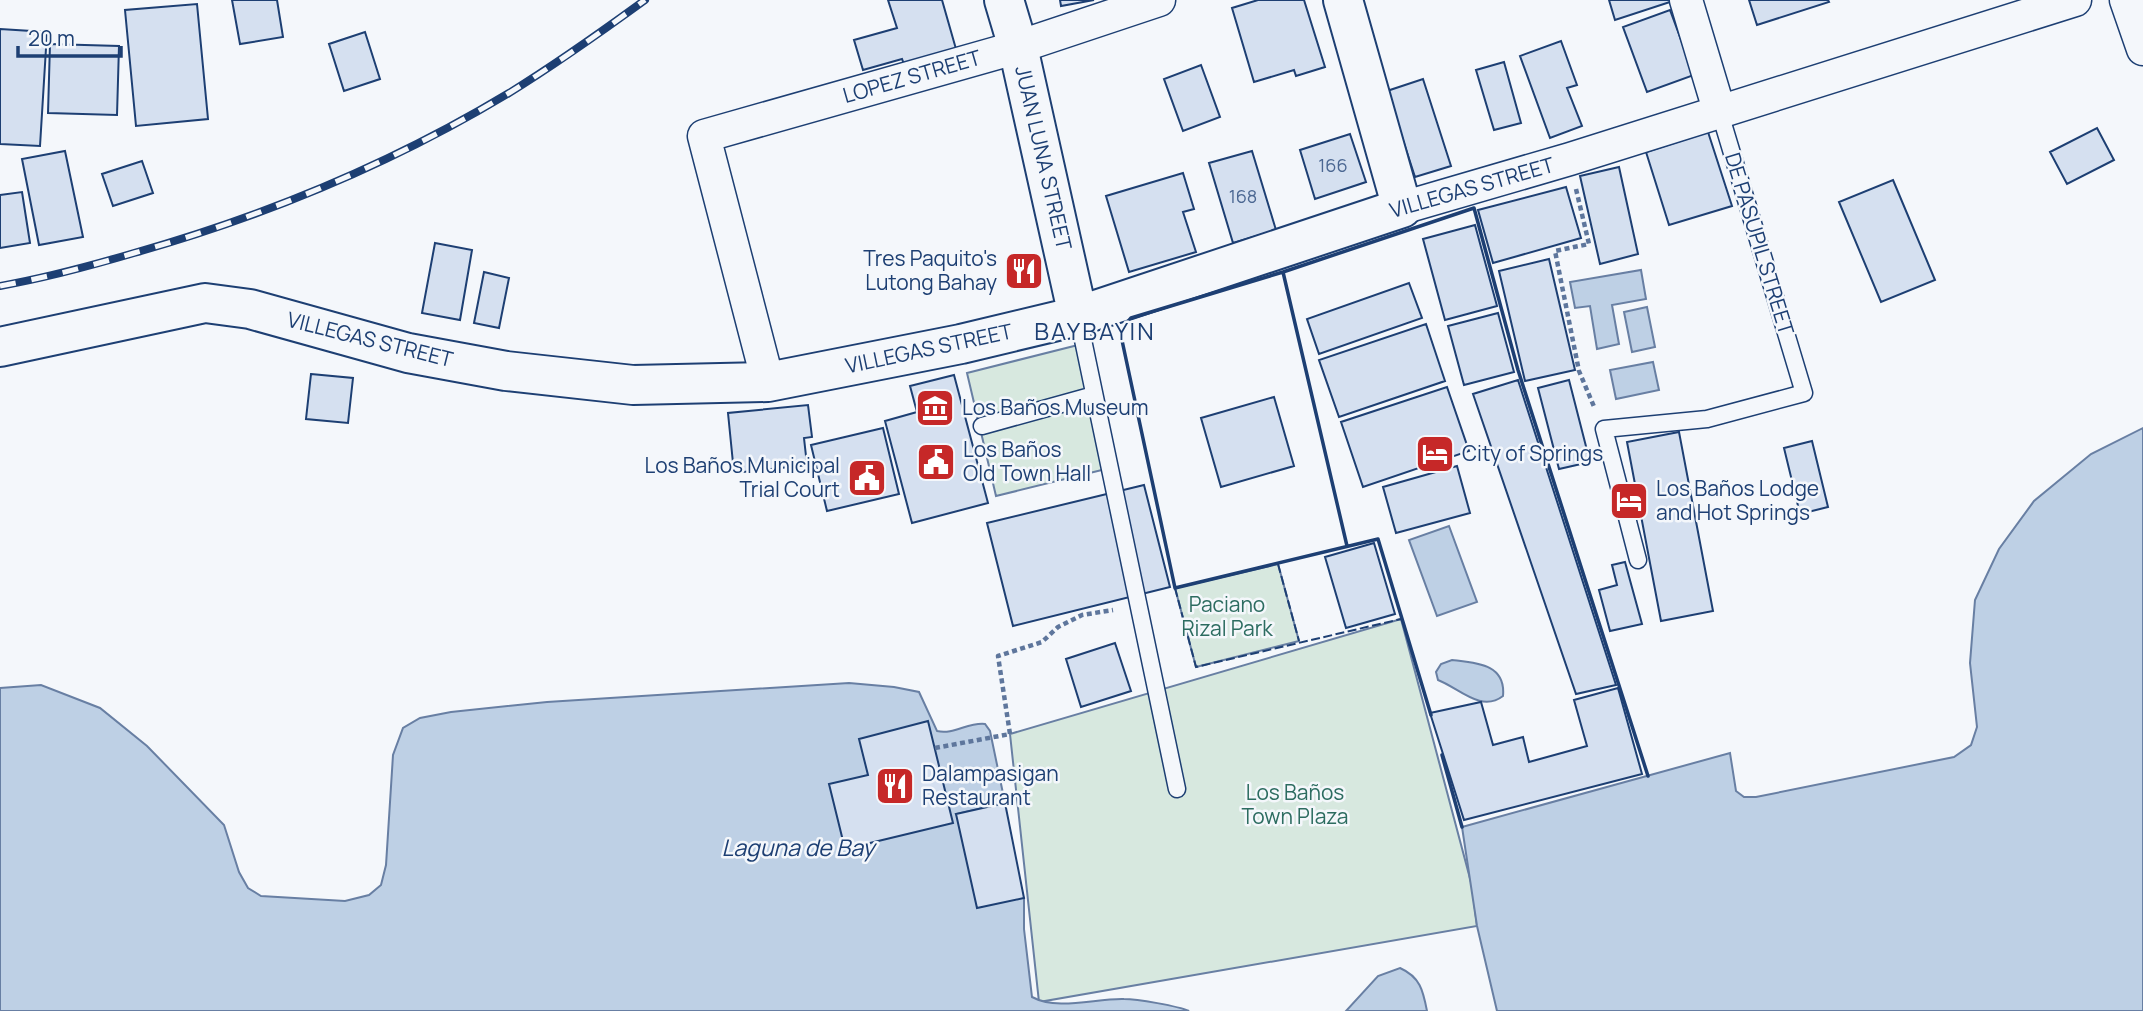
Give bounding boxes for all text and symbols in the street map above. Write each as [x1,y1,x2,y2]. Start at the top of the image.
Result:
scale bar [18,14,121,58]
text: 20 m [28,24,75,52]
street label: LOPEZ STREET [839,43,984,109]
street label: JUAN LUNA STREET [1009,63,1079,253]
street label: DE PASUPIL STREET [1719,149,1801,339]
street label: VILLEGAS STREET [1386,150,1558,224]
house number: 166 [1318,153,1348,177]
house number: 168 [1229,184,1257,208]
place label: Tres Paquito's Lutong Bahay [863,244,997,296]
restaurant icon: Tres Paquito's Lutong Bahay [1003,250,1045,292]
street label: VILLEGAS STREET [284,305,457,373]
district label: BAYBAYIN [1034,314,1156,347]
street label: VILLEGAS STREET [843,317,1015,379]
museum icon: Los Baños Museum [914,387,956,429]
place label: Los Baños Museum [962,393,1149,421]
hotel icon: City of Springs [1414,433,1456,475]
place label: Los Baños Old Town Hall [963,435,1091,487]
place label: City of Springs [1462,439,1603,467]
public building icon: Los Baños Old Town Hall [915,441,957,483]
place label: Los Baños Municipal Trial Court [644,451,840,503]
public building icon: Los Baños Municipal Trial Court [846,457,888,499]
place label: Los Baños Lodge and Hot Springs [1656,474,1819,526]
hotel icon: Los Baños Lodge and Hot Springs [1608,480,1650,522]
park label: Paciano Rizal Park [1181,590,1273,642]
place label: Dalampasigan Restaurant [922,759,1059,811]
restaurant icon: Dalampasigan Restaurant [874,765,916,807]
park label: Los Baños Town Plaza [1241,778,1349,830]
water label: Laguna de Bay [722,831,877,863]

